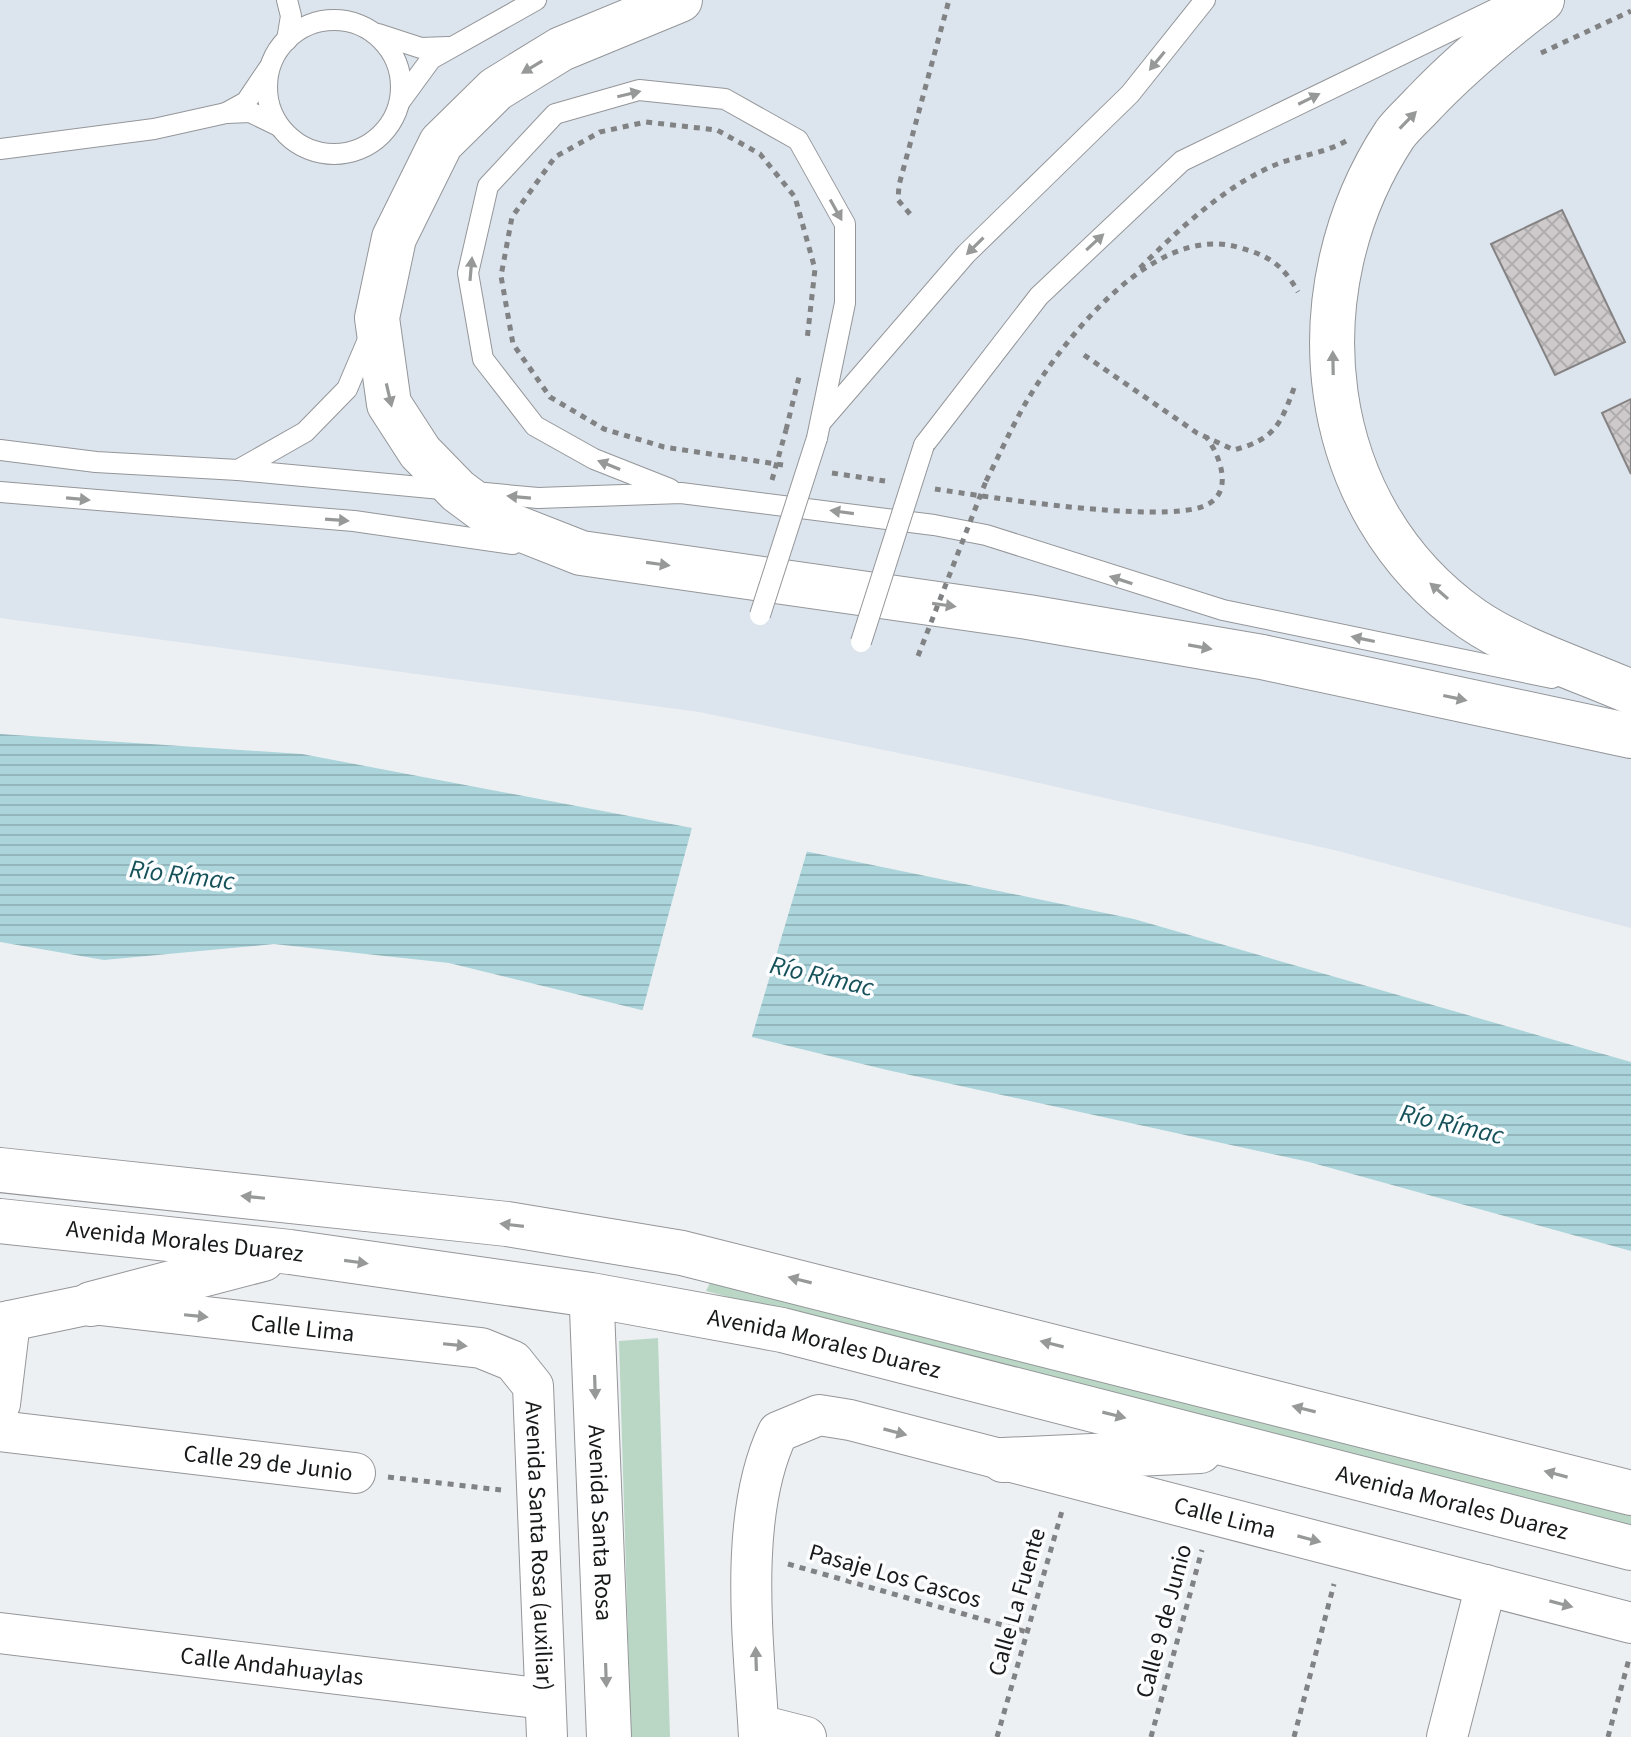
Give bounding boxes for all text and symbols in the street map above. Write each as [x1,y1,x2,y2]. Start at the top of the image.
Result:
one-way arrow [1149,51,1166,71]
one-way arrow [521,59,543,73]
one-way arrow [617,87,642,100]
one-way arrow [1297,92,1321,106]
one-way arrow [1398,111,1417,130]
one-way arrow [830,198,843,221]
one-way arrow [1086,234,1105,252]
one-way arrow [966,236,985,255]
one-way arrow [465,256,478,281]
one-way arrow [1327,350,1339,375]
one-way arrow [383,383,396,408]
one-way arrow [597,458,621,471]
one-way arrow [507,490,532,503]
one-way arrow [66,493,91,506]
one-way arrow [829,505,854,518]
one-way arrow [325,513,350,526]
one-way arrow [646,558,671,571]
one-way arrow [1109,573,1133,585]
one-way arrow [1430,583,1450,600]
one-way arrow [931,599,956,612]
one-way arrow [1350,632,1375,645]
one-way arrow [1188,641,1213,653]
one-way arrow [1443,692,1468,705]
water label: Río Rímac [127,850,237,900]
water label: Río Rímac [766,946,878,1006]
water label: Río Rímac [1396,1094,1508,1154]
one-way arrow [240,1191,265,1204]
street label: Avenida Morales Duarez [64,1211,306,1271]
one-way arrow [499,1218,524,1231]
one-way arrow [344,1256,369,1269]
one-way arrow [787,1274,812,1286]
street label: Avenida Morales Duarez [705,1299,945,1388]
street label: Calle Lima [249,1305,357,1351]
one-way arrow [184,1309,209,1322]
one-way arrow [1039,1338,1064,1350]
one-way arrow [443,1339,468,1352]
one-way arrow [588,1375,601,1400]
street label: Avenida Santa Rosa (auxiliar) [516,1400,563,1691]
one-way arrow [1291,1402,1316,1414]
one-way arrow [1101,1409,1126,1421]
street label: Avenida Santa Rosa [579,1424,622,1622]
one-way arrow [882,1426,907,1438]
street label: Calle 29 de Junio [182,1435,355,1490]
street label: Avenida Morales Duarez [1332,1456,1572,1549]
one-way arrow [1543,1467,1568,1479]
street label: Calle Lima [1170,1487,1280,1548]
street label: Calle La Fuente [979,1524,1055,1680]
one-way arrow [1297,1534,1322,1546]
street label: Pasaje Los Cascos [805,1535,985,1617]
street label: Calle 9 de Junio [1127,1540,1201,1702]
one-way arrow [1548,1599,1573,1611]
street label: Calle Andahuaylas [178,1637,366,1694]
one-way arrow [750,1646,763,1671]
one-way arrow [600,1663,613,1688]

